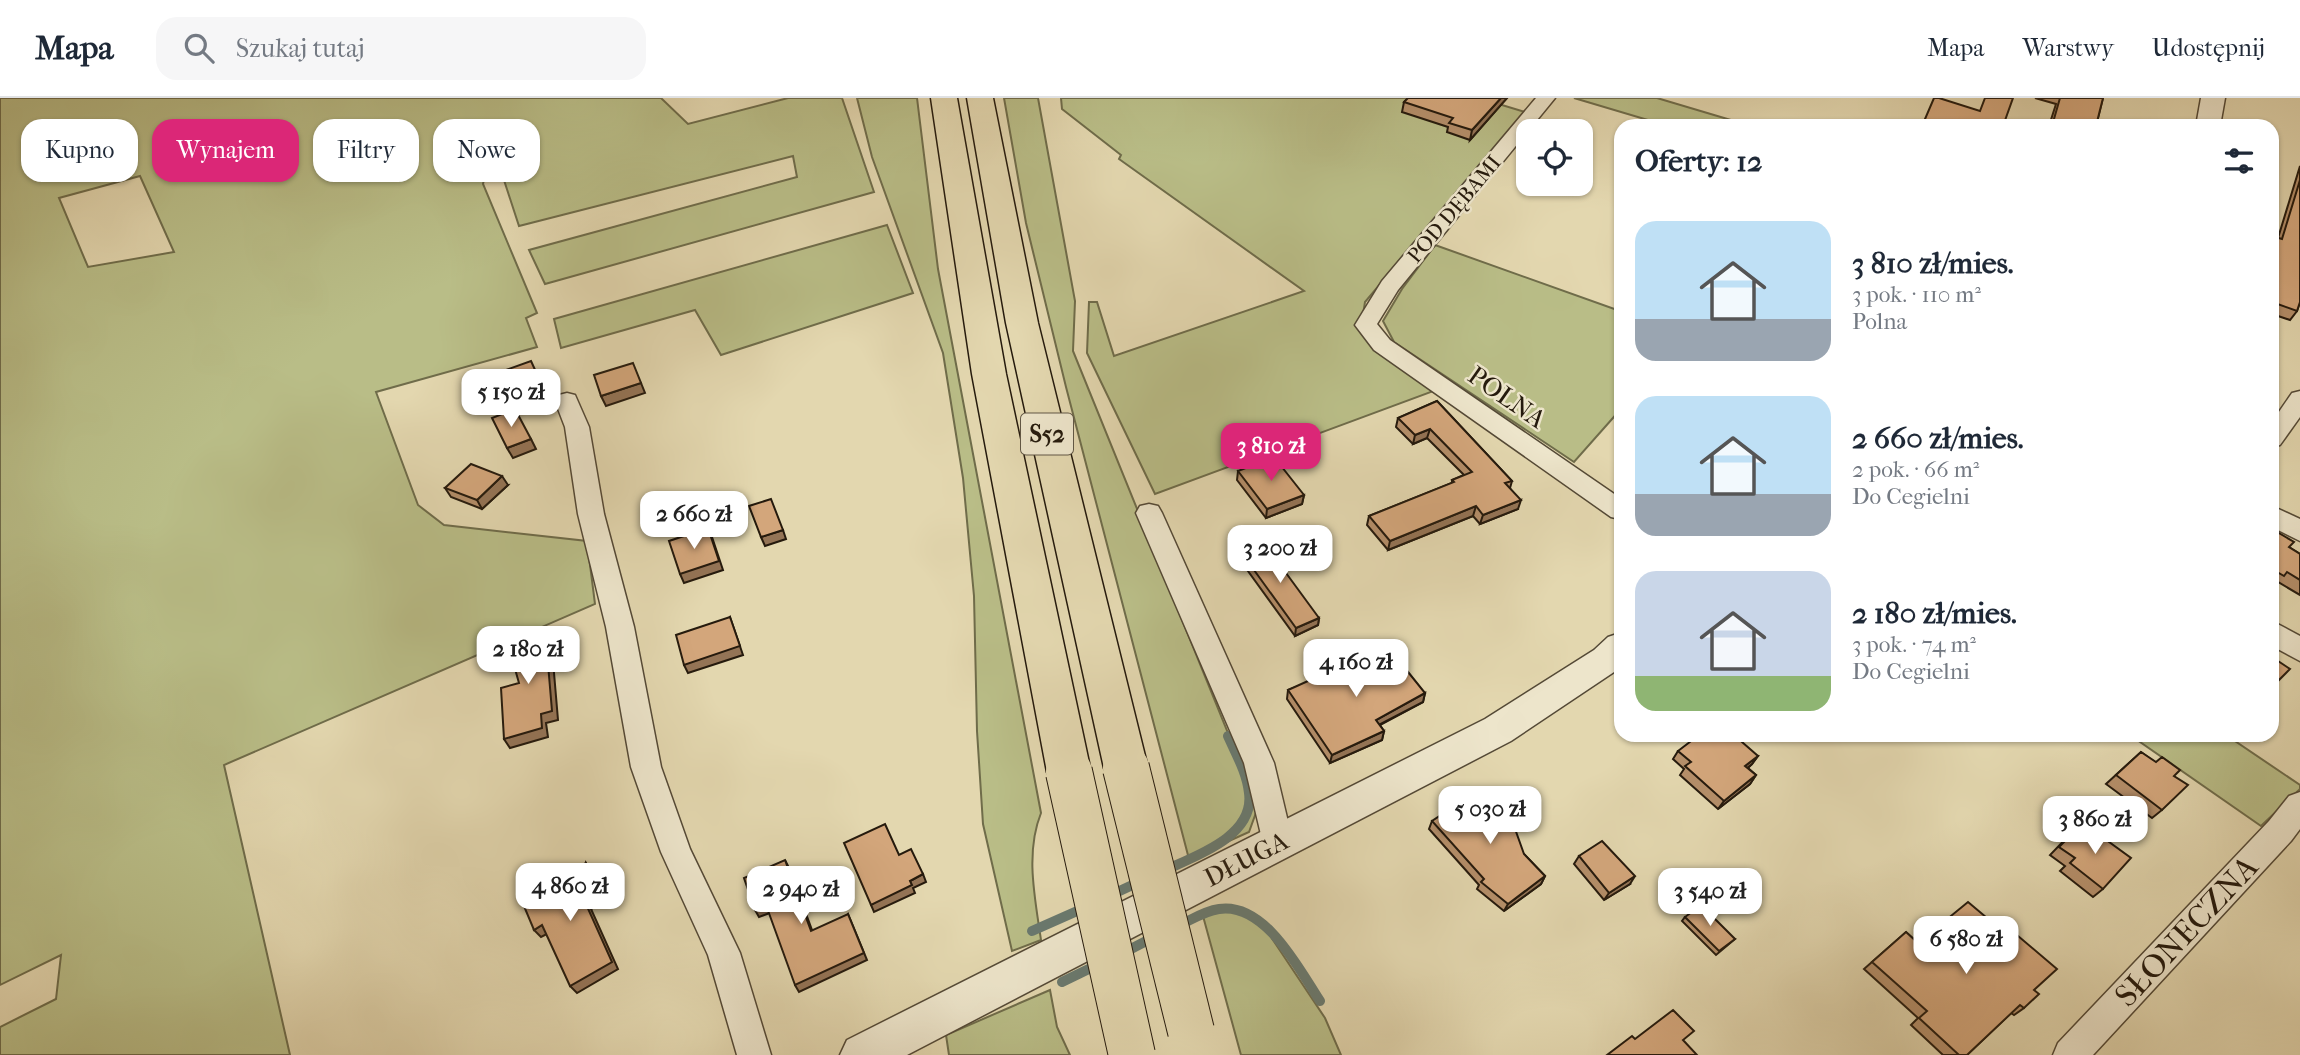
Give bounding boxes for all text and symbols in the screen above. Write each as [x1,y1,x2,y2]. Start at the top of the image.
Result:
search box [156,17,646,80]
text: Mapa [35,29,114,68]
icon: search [180,29,218,67]
text: Szukaj tutaj [236,33,365,64]
text: Mapa [1927,34,1984,62]
text: Warstwy [2022,34,2114,62]
text: Udostępnij [2152,34,2265,62]
chip: Kupno [21,119,138,182]
chip: Wynajem [152,119,299,182]
chip: Filtry [313,119,419,182]
chip: Nowe [433,119,540,182]
map controls [1516,119,1593,196]
button: locate [1516,119,1593,196]
icon: filters [2220,142,2258,180]
text: Oferty: 12 [1635,144,1762,179]
street label: POD DĘBAMI [1402,150,1506,268]
text: 3 810 zł/mies. [1852,246,2013,281]
icon: home [1691,249,1775,333]
text: 3 pok. · 110 m² [1852,281,1981,308]
text: Polna [1852,308,1907,335]
street label: POLNA [1462,360,1552,436]
pin: 5 150 zł [439,370,583,429]
text: 5 150 zł [477,378,545,405]
road number: S52 [1021,414,1073,454]
text: 2 660 zł/mies. [1852,421,2024,456]
pin: 3 810 zł [1199,424,1343,483]
icon: home [1691,424,1775,508]
text: 3 810 zł [1237,432,1305,459]
text: 2 pok. · 66 m² [1852,456,1979,483]
text: Do Cegielni [1852,483,1970,510]
pin: 2 660 zł [622,491,766,551]
text: 2 660 zł [656,500,732,527]
pin: 3 200 zł [1208,526,1352,585]
text: 3 200 zł [1243,534,1317,561]
text: 2 180 zł/mies. [1852,596,2017,631]
icon: home [1691,599,1775,683]
pin: 2 180 zł [456,626,600,686]
text: 3 pok. · 74 m² [1852,631,1976,658]
text: 2 180 zł [493,635,563,662]
pin: 4 160 zł [1284,640,1428,699]
text: 4 160 zł [1319,648,1393,675]
text: Do Cegielni [1852,658,1970,685]
pin: 5 030 zł [1418,786,1562,846]
text: 5 030 zł [1454,795,1526,822]
pin: 3 860 zł [2023,796,2167,856]
text: 3 860 zł [2059,805,2131,832]
street label: DŁUGA [1199,825,1294,894]
street label: SŁONECZNA [2107,848,2266,1014]
pin: 4 860 zł [498,864,642,923]
pin: 2 940 zł [729,866,873,926]
pin: 3 540 zł [1638,868,1782,928]
text: 4 860 zł [532,872,608,899]
text: 2 940 zł [763,875,839,902]
text: 3 540 zł [1674,877,1746,904]
pin: 6 580 zł [1894,916,2038,976]
text: 6 580 zł [1929,925,2003,952]

